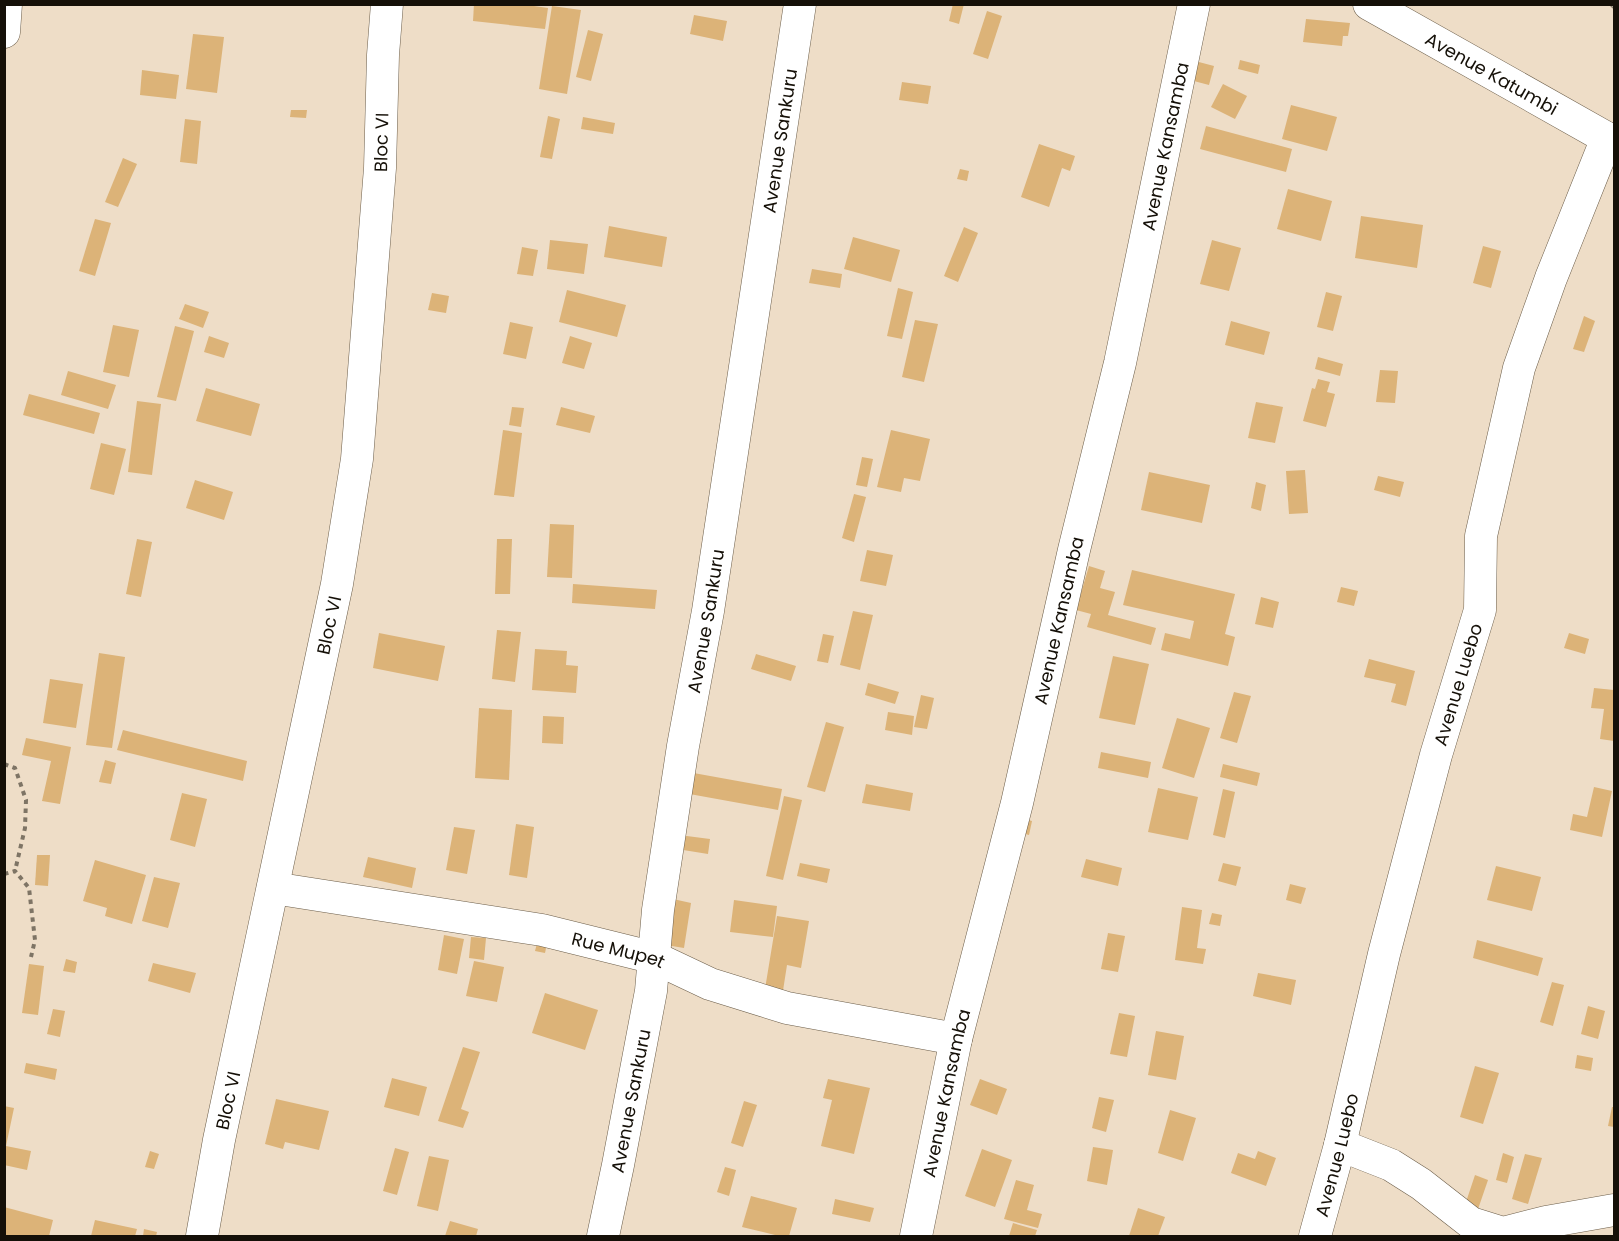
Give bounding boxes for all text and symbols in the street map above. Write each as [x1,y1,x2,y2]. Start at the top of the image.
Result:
street label: Avenue Katumbi [1421,26,1563,121]
street label: Avenue Kansamba [1135,60,1194,233]
street label: Avenue Sankuru [756,67,803,214]
street label: Bloc VI [367,112,394,172]
street label: Avenue Kansamba [1027,534,1089,707]
street label: Avenue Sankuru [681,547,730,695]
street label: Bloc VI [310,593,347,657]
street label: Avenue Luebo [1427,620,1488,748]
street label: Rue Mupet [569,925,669,974]
street label: Avenue Kansamba [916,1006,976,1179]
street label: Avenue Sankuru [604,1027,656,1175]
street label: Bloc VI [209,1069,246,1132]
street label: Avenue Luebo [1308,1091,1364,1219]

